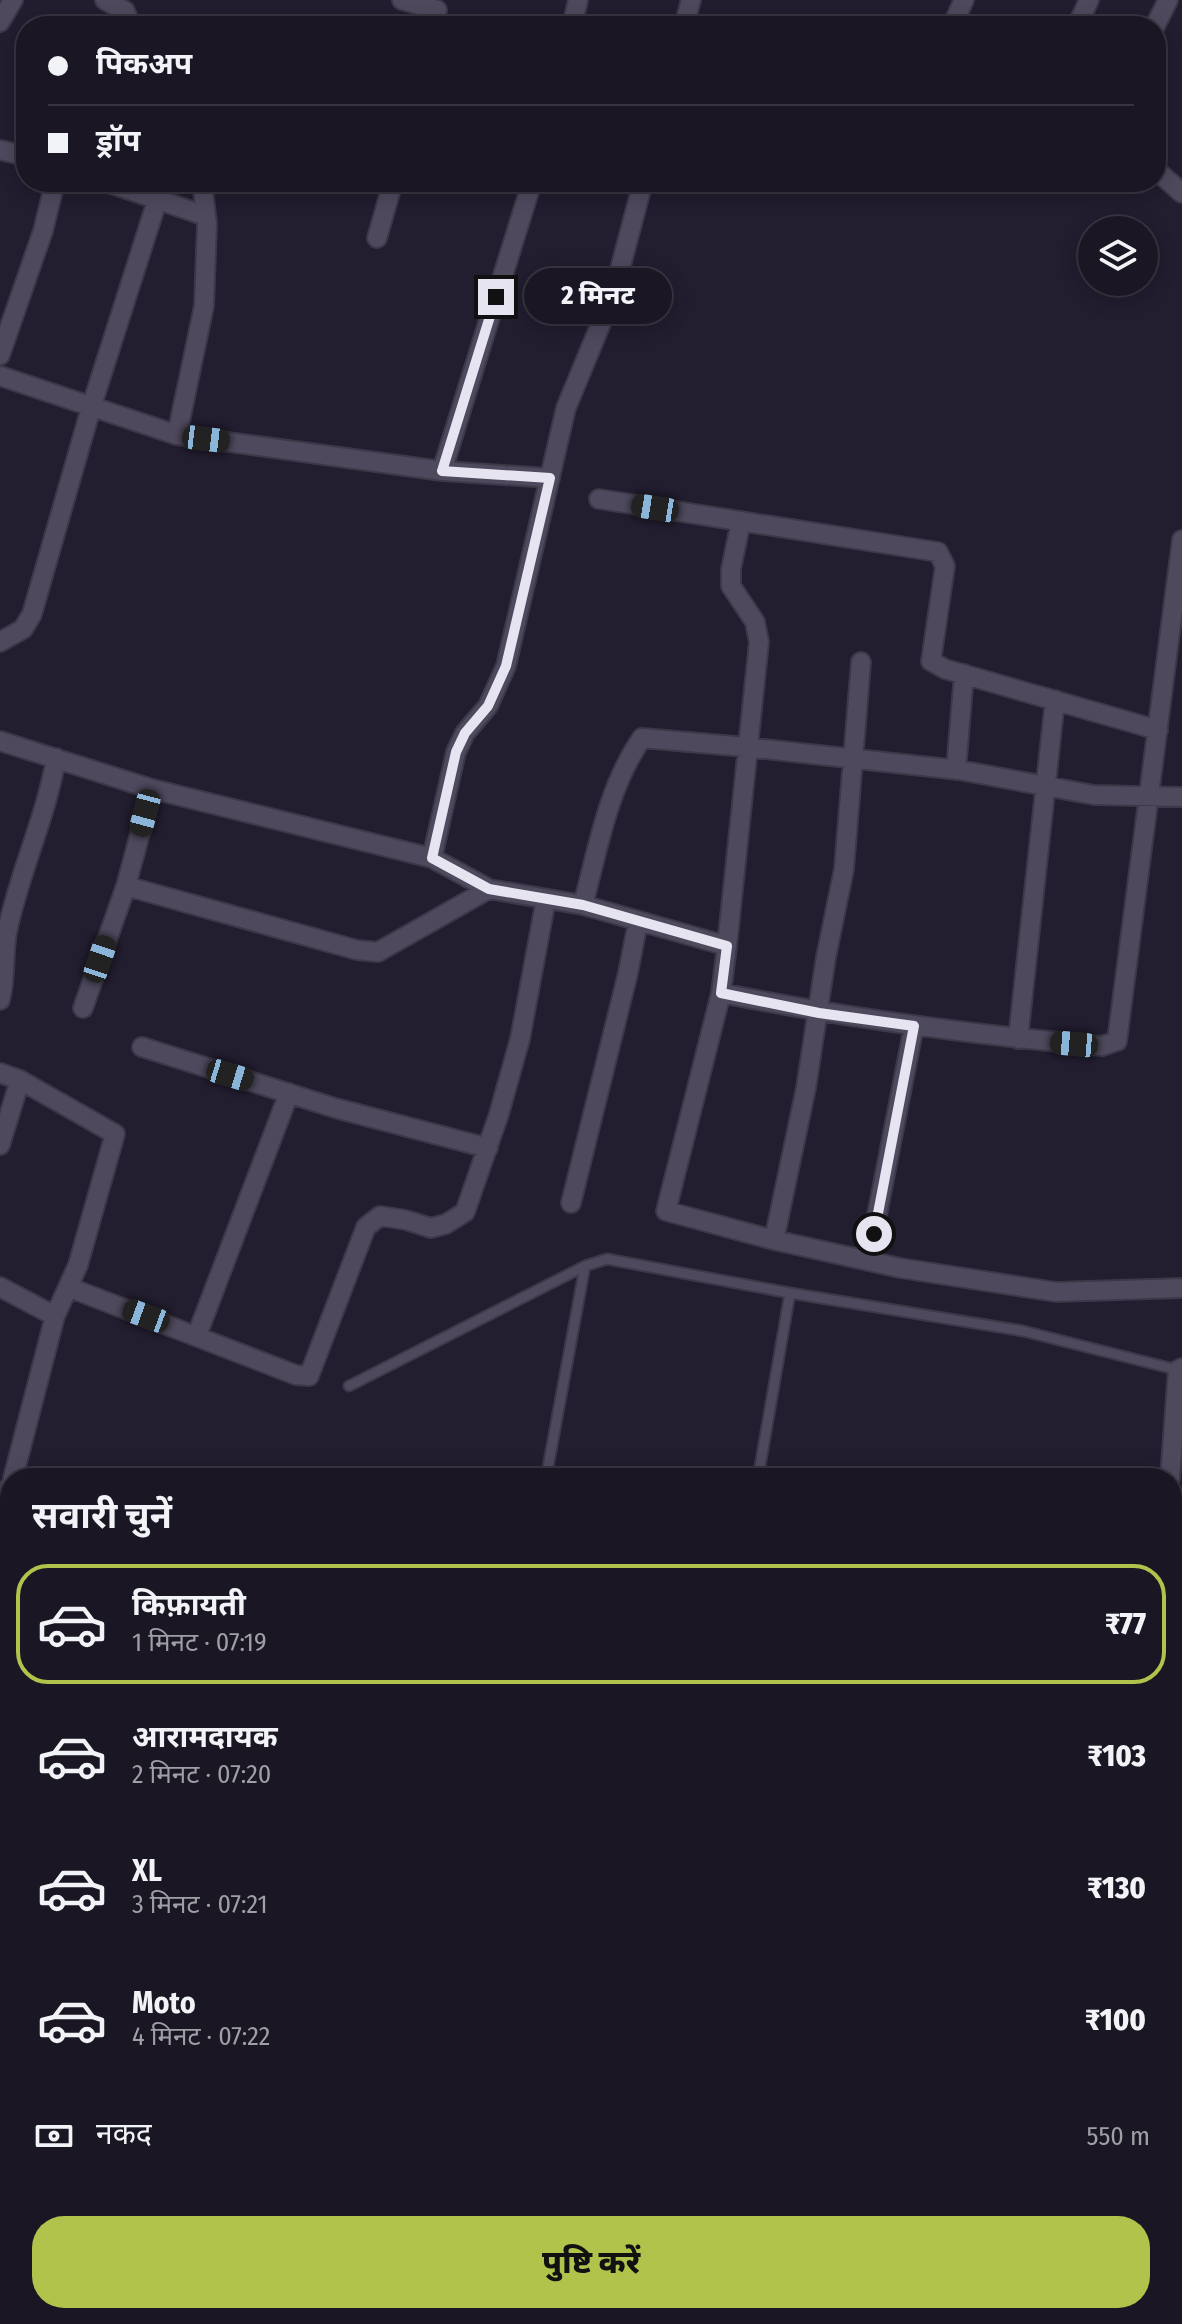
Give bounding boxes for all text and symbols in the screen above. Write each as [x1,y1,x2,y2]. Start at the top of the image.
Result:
text: पिकअप [96,46,192,82]
text: ड्रॉप [96,123,140,159]
map controls [1078,216,1158,296]
button: layers [1078,216,1158,296]
callout: 2 मिनट [524,269,672,325]
route end [478,279,514,315]
text: 2 मिनट [561,280,635,311]
car [181,424,231,454]
car [629,492,681,524]
car [127,787,163,839]
car [81,932,119,986]
car [1049,1030,1099,1058]
car [204,1057,256,1093]
route start [856,1216,892,1252]
car [119,1297,173,1335]
text: सवारी चुनें [32,1494,172,1538]
text: किफ़ायती [132,1587,246,1623]
icon: car [36,1588,108,1660]
text: ₹77 [1105,1606,1146,1642]
text: 1 मिनट · 07:19 [132,1627,267,1658]
text: आरामदायक [132,1719,278,1755]
icon: car [36,1720,108,1792]
text: ₹103 [1088,1738,1146,1774]
text: 2 मिनट · 07:20 [132,1759,271,1790]
icon: car [36,1852,108,1924]
text: XL [132,1853,162,1889]
text: ₹130 [1087,1870,1146,1906]
text: 3 मिनट · 07:21 [132,1889,268,1920]
icon: car [36,1984,108,2056]
text: Moto [132,1985,196,2021]
text: ₹100 [1085,2002,1146,2038]
text: 4 मिनट · 07:22 [132,2021,270,2052]
icon: cash [32,2114,76,2158]
text: नकद [96,2116,152,2152]
text: 550 m [1087,2121,1150,2152]
button: पुष्टि करें [32,2216,1150,2308]

